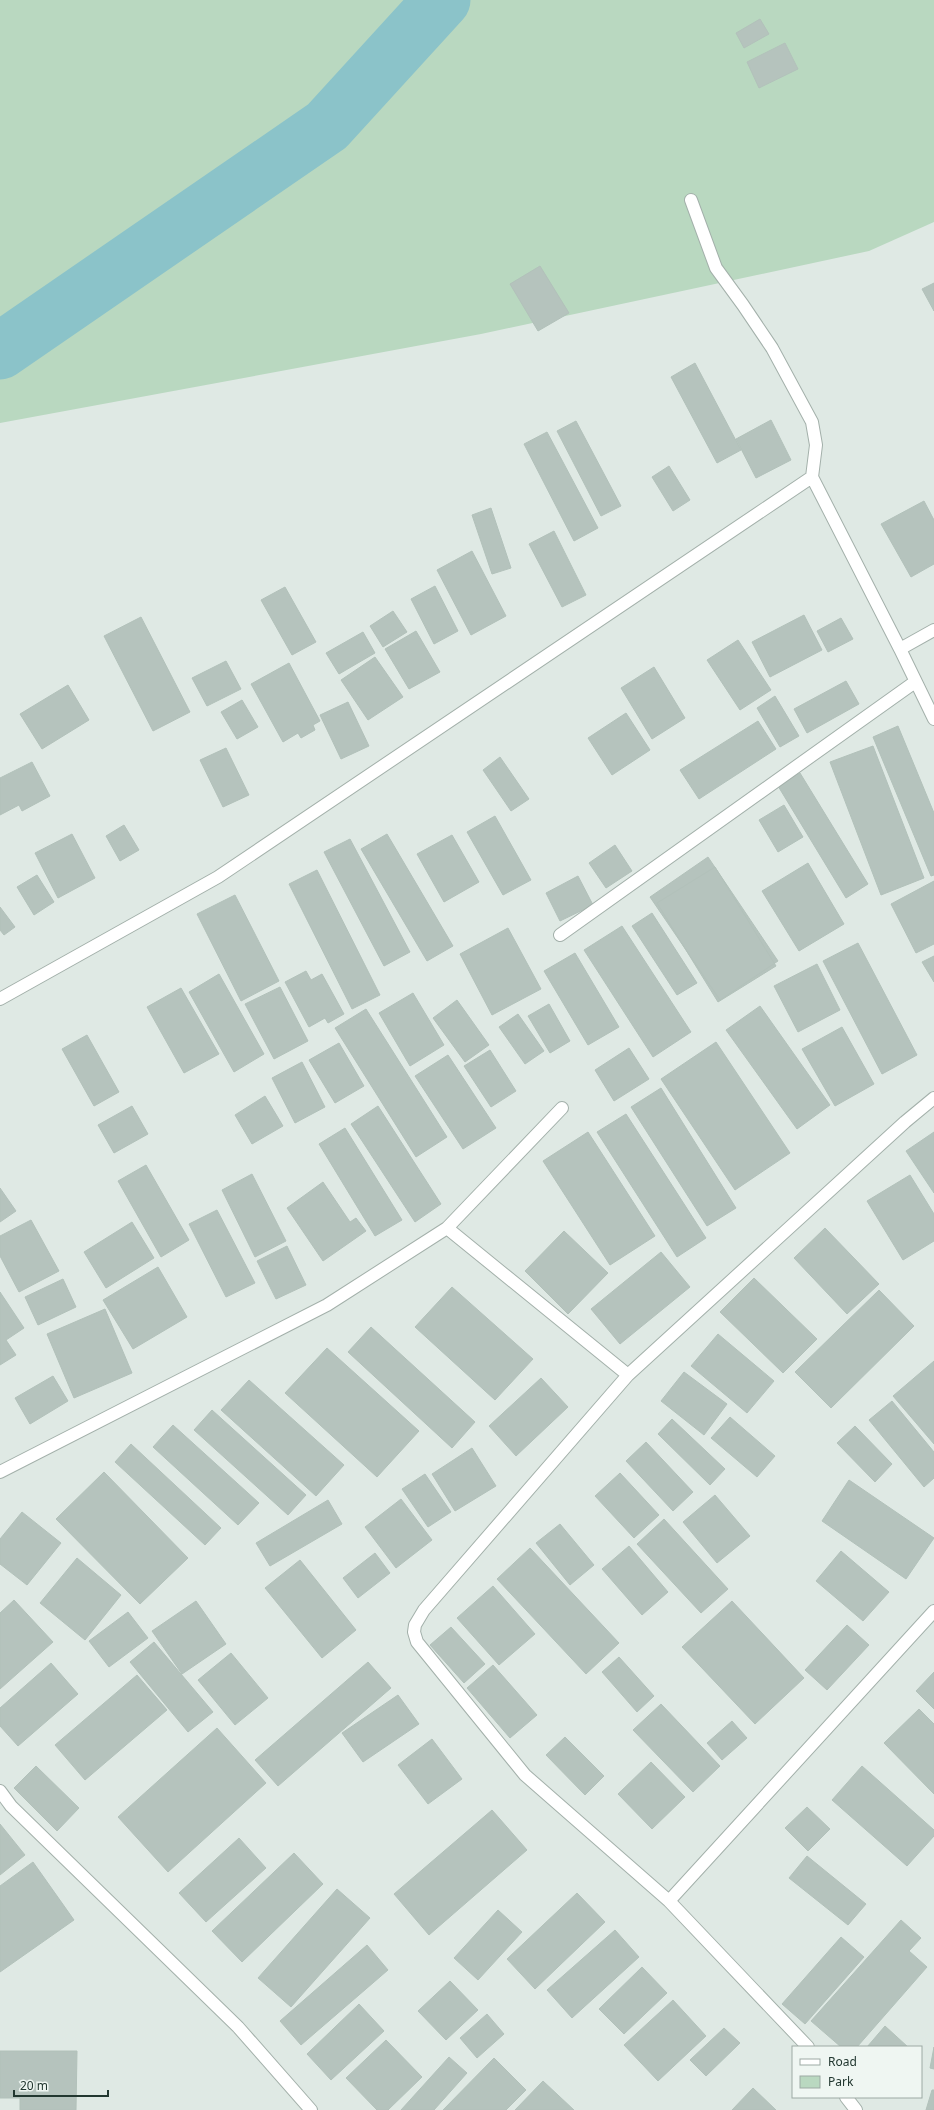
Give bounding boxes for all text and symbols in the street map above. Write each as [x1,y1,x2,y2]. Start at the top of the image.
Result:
legend [792,2046,922,2098]
text: Road [828,2053,857,2070]
scale bar [14,2072,108,2098]
text: Park [828,2073,854,2090]
text: 20 m [20,2077,48,2094]

